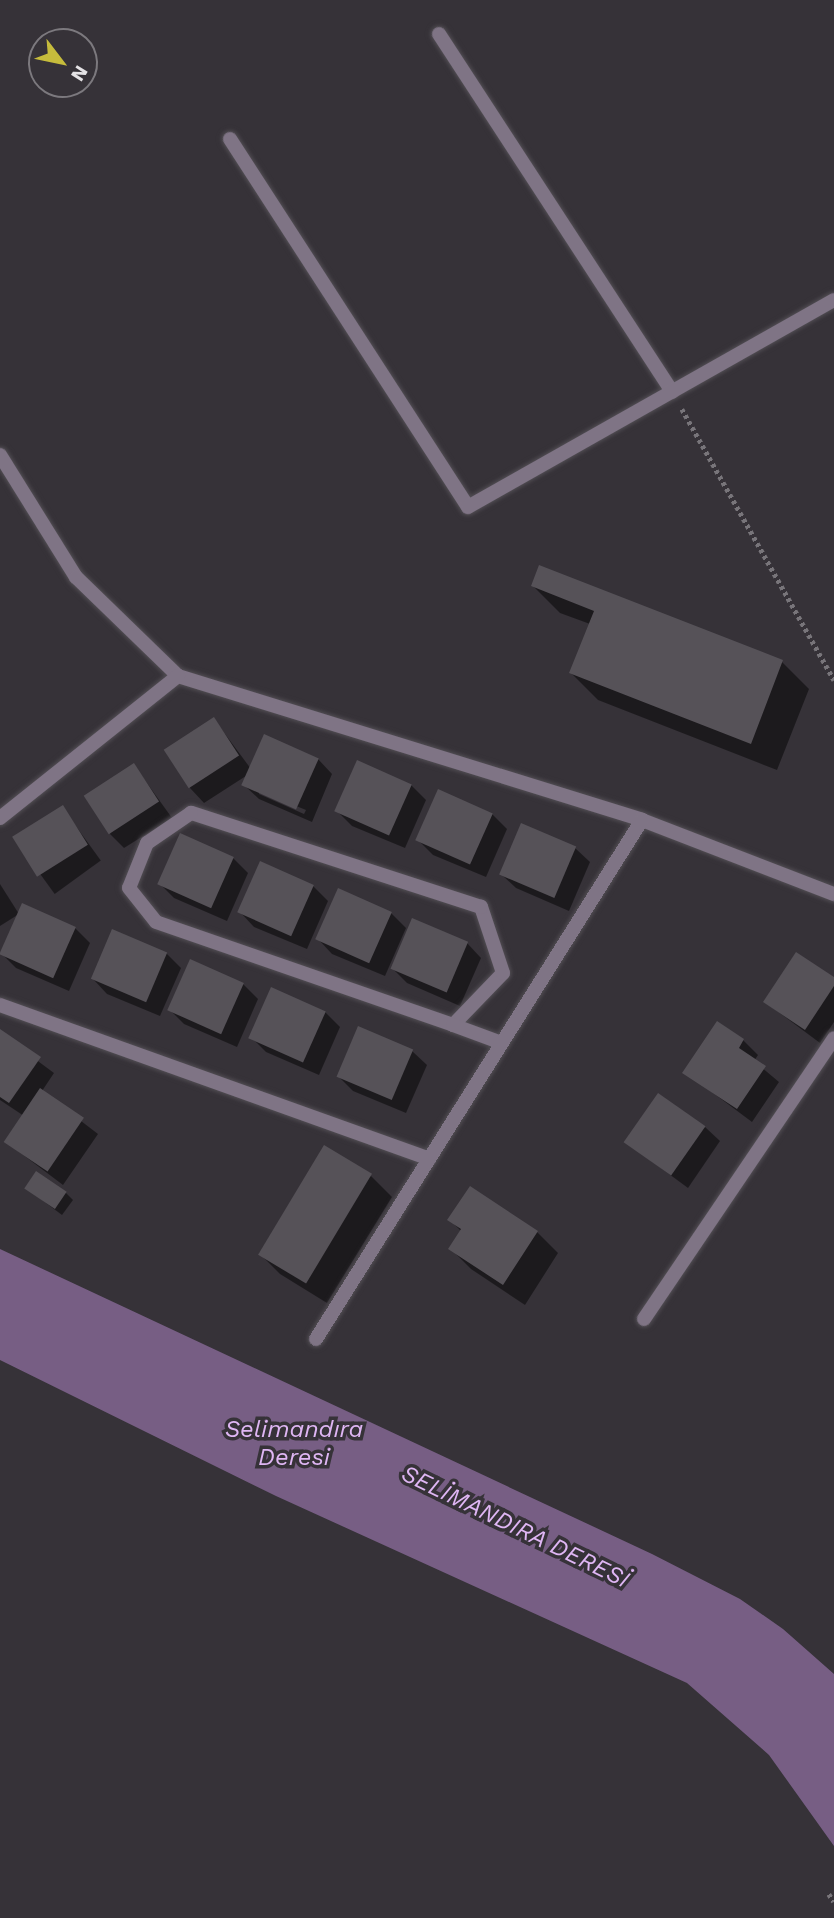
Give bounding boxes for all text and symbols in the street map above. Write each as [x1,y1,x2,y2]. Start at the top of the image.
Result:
north arrow [28,28,98,98]
text: N [66,61,93,85]
water label: Selimandıra Deresi [225,1416,363,1472]
water label: SELİMANDIRA DERESİ [396,1459,634,1595]

